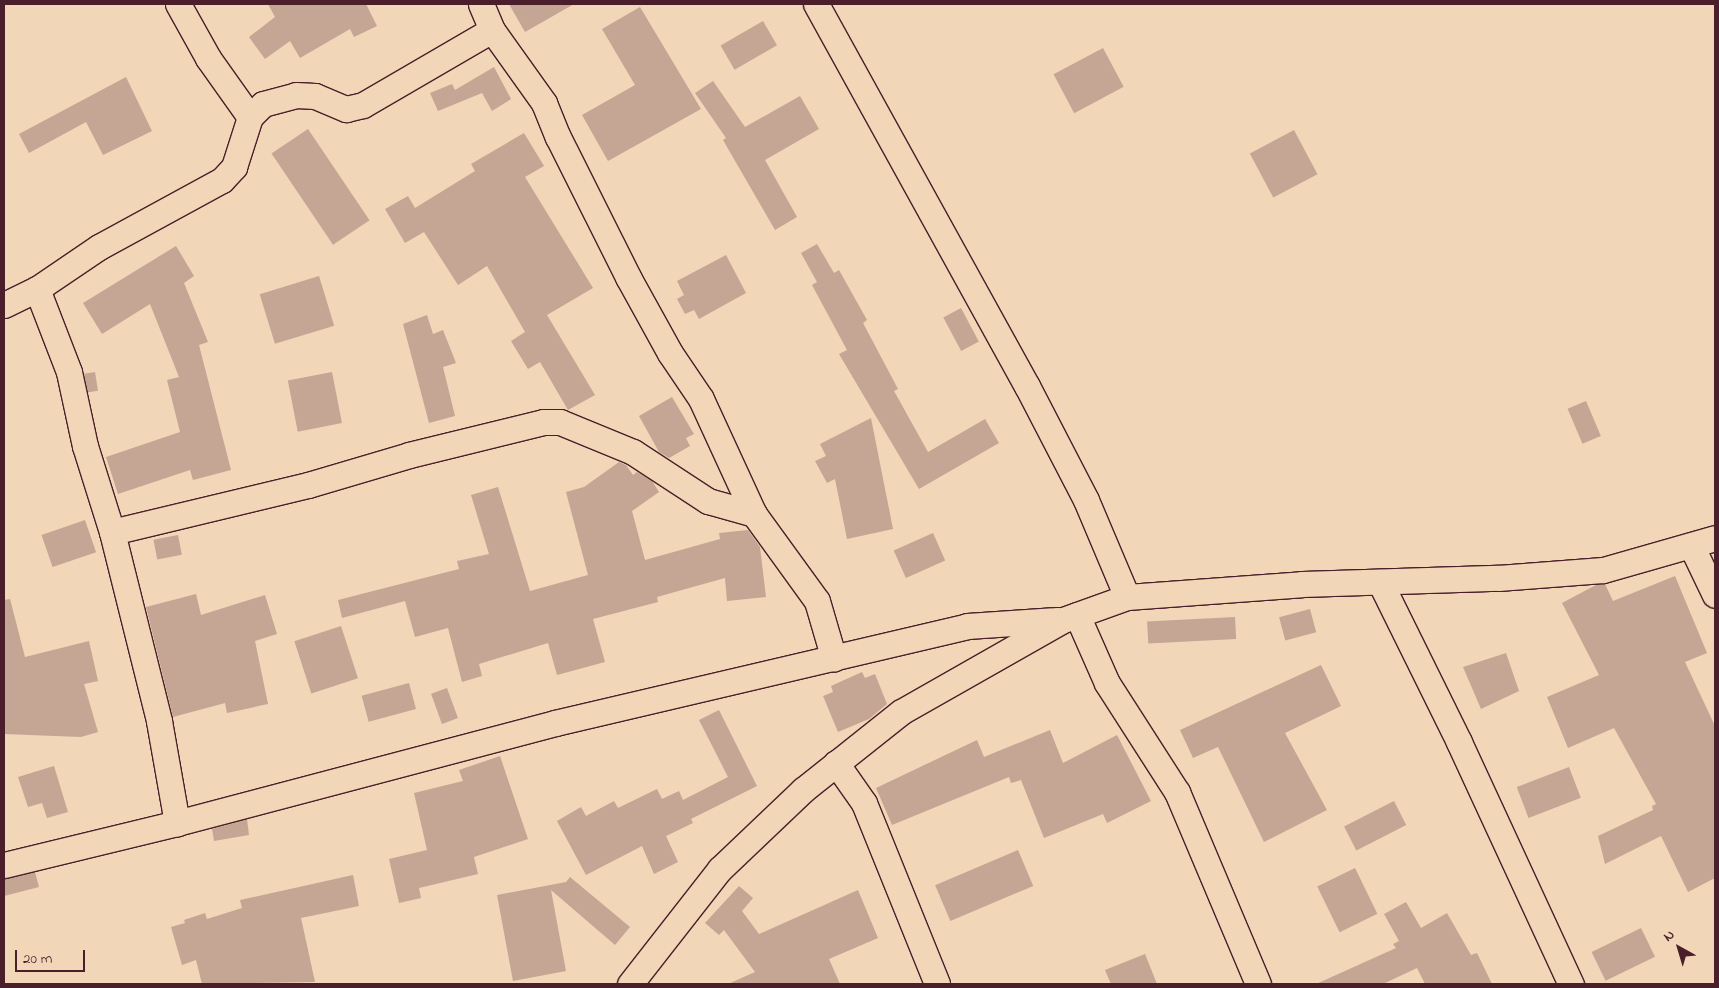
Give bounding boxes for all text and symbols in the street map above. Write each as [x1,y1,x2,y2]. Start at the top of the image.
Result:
north arrow [1654,923,1704,973]
text: N [1659,925,1680,947]
scale bar [18,940,88,972]
text: 20 m [23,948,52,970]

